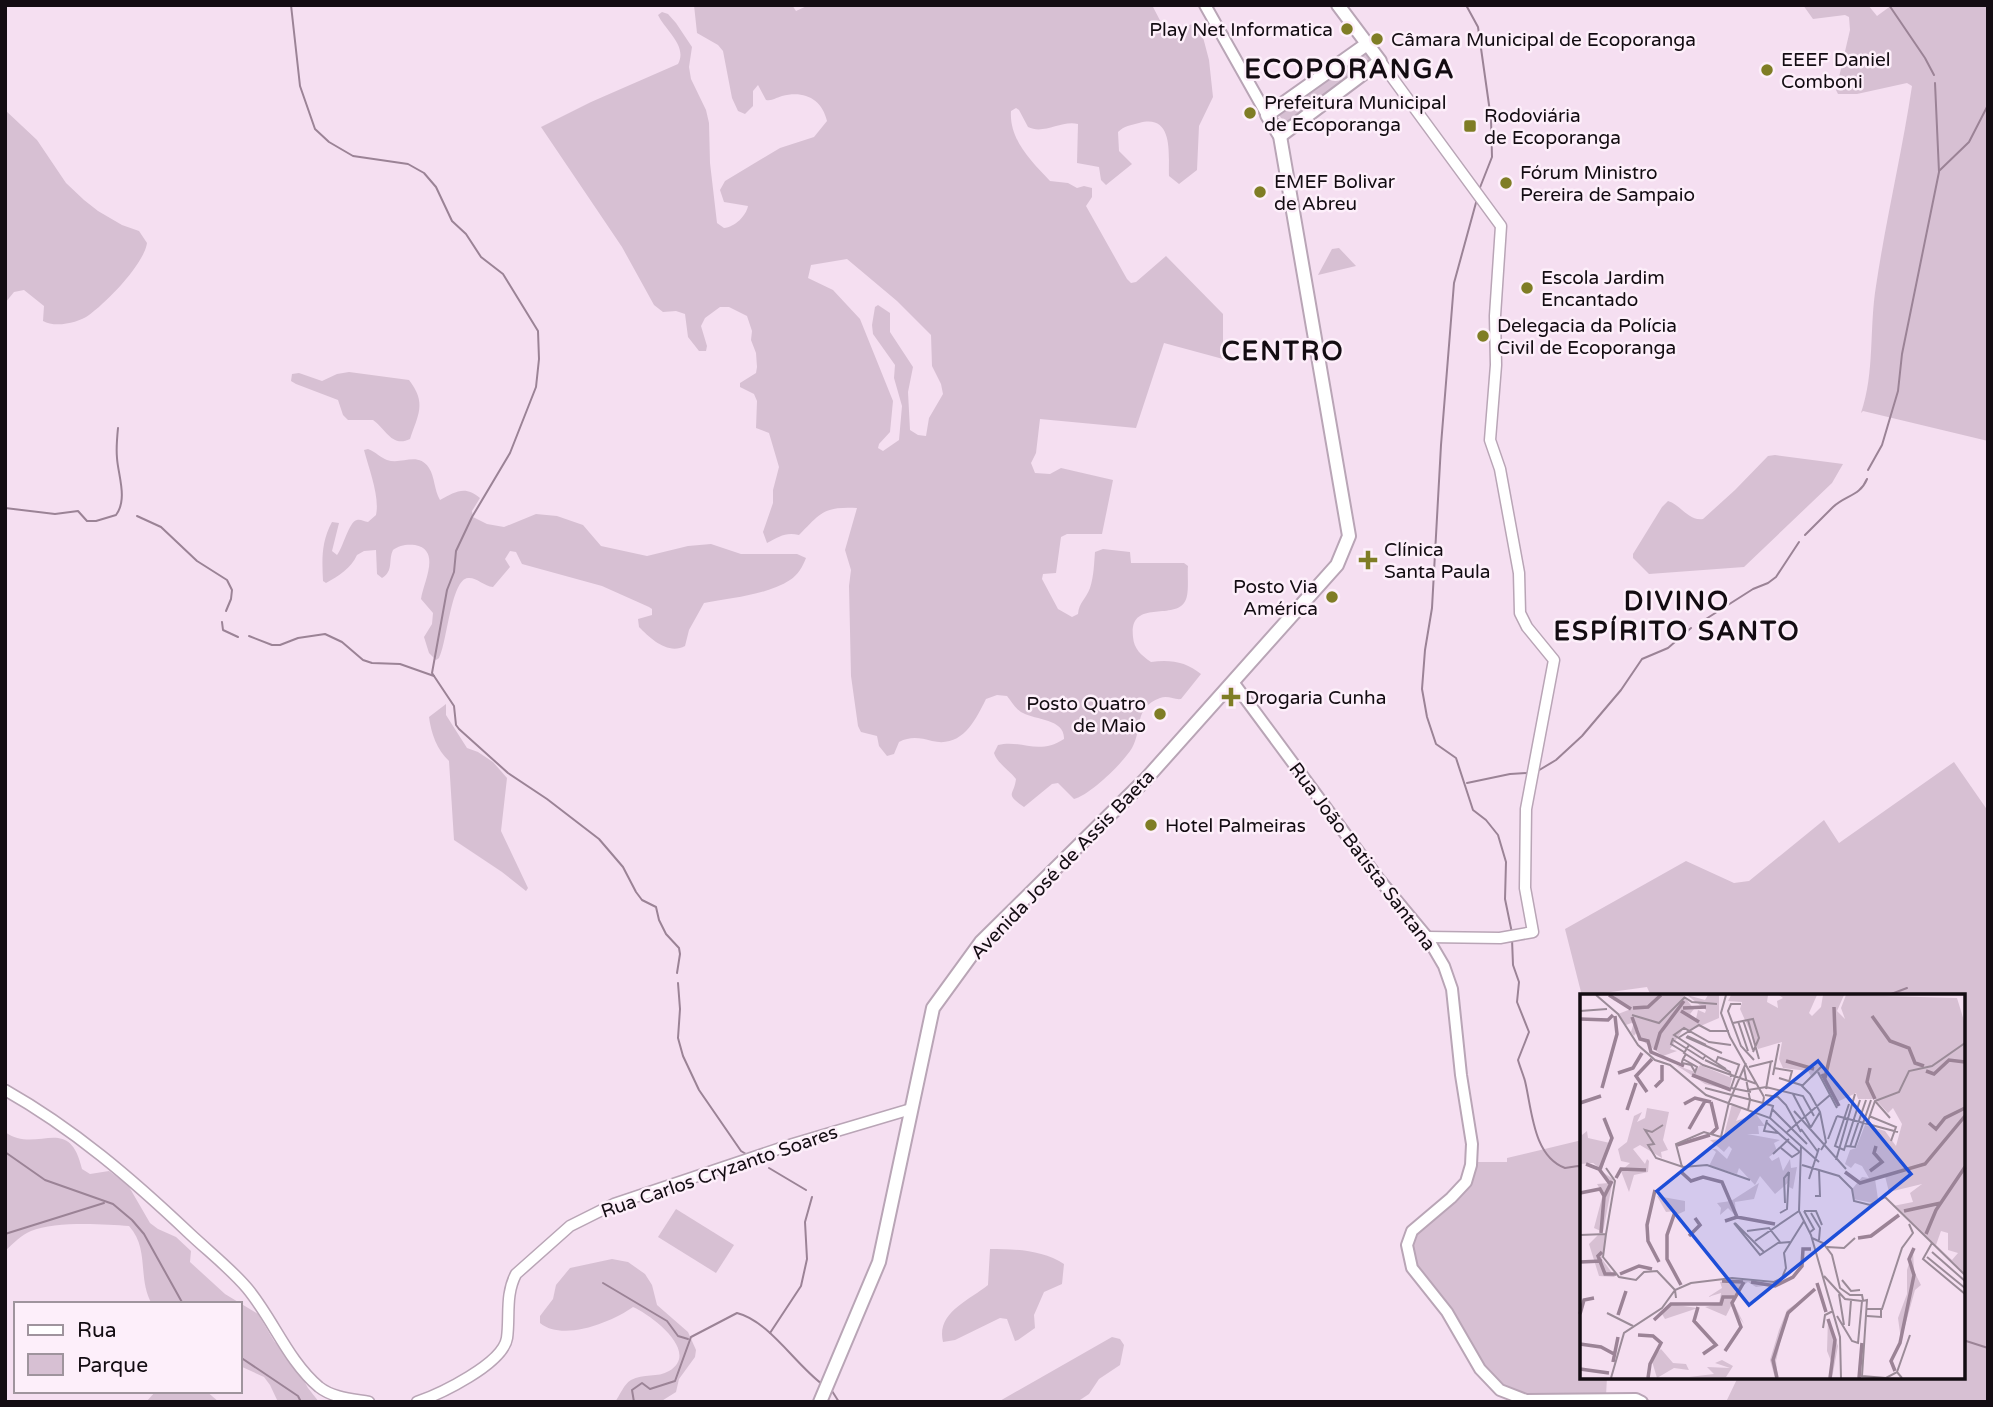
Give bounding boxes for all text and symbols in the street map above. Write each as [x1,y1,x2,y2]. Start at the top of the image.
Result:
place label: Play Net Informatica [1149,19,1333,41]
marker: Play Net Informatica [1339,21,1355,37]
place label: Câmara Municipal de Ecoporanga [1391,29,1696,51]
marker: Câmara Municipal de Ecoporanga [1369,31,1385,47]
place label: EEEF Daniel Comboni [1781,49,1890,93]
district label: ECOPORANGA [1244,54,1456,85]
marker: EEEF Daniel Comboni [1759,62,1775,78]
place label: Prefeitura Municipal de Ecoporanga [1264,92,1447,136]
marker: Prefeitura Municipal de Ecoporanga [1242,105,1258,121]
place label: Rodoviária de Ecoporanga [1484,105,1621,149]
marker: Rodoviária de Ecoporanga [1462,118,1478,134]
place label: Fórum Ministro Pereira de Sampaio [1520,162,1695,206]
place label: EMEF Bolivar de Abreu [1274,171,1396,215]
marker: Fórum Ministro Pereira de Sampaio [1498,175,1514,191]
marker: EMEF Bolivar de Abreu [1252,184,1268,200]
place label: Escola Jardim Encantado [1541,267,1665,311]
marker: Escola Jardim Encantado [1519,280,1535,296]
place label: Delegacia da Polícia Civil de Ecoporanga [1497,315,1677,359]
marker: Delegacia da Polícia Civil de Ecoporanga [1475,328,1491,344]
district label: CENTRO [1222,336,1345,367]
place label: Clínica Santa Paula [1384,539,1490,583]
marker: Clínica Santa Paula [1358,550,1378,570]
place label: Posto Via América [1233,576,1318,620]
district label: DIVINO ESPÍRITO SANTO [1553,586,1801,647]
marker: Posto Via América [1324,589,1340,605]
place label: Drogaria Cunha [1245,687,1386,709]
marker: Drogaria Cunha [1223,689,1239,705]
place label: Posto Quatro de Maio [1026,693,1146,737]
marker: Posto Quatro de Maio [1152,706,1168,722]
street label: Rua João Batista Santana [1284,758,1440,955]
street label: Avenida José de Assis Baeta [966,765,1159,964]
place label: Hotel Palmeiras [1165,815,1306,837]
marker: Hotel Palmeiras [1143,817,1159,833]
inset map [1580,994,1965,1379]
street label: Rua Carlos Cryzanto Soares [598,1121,840,1223]
legend [14,1302,242,1393]
text: Rua [77,1318,117,1343]
text: Parque [77,1353,148,1378]

